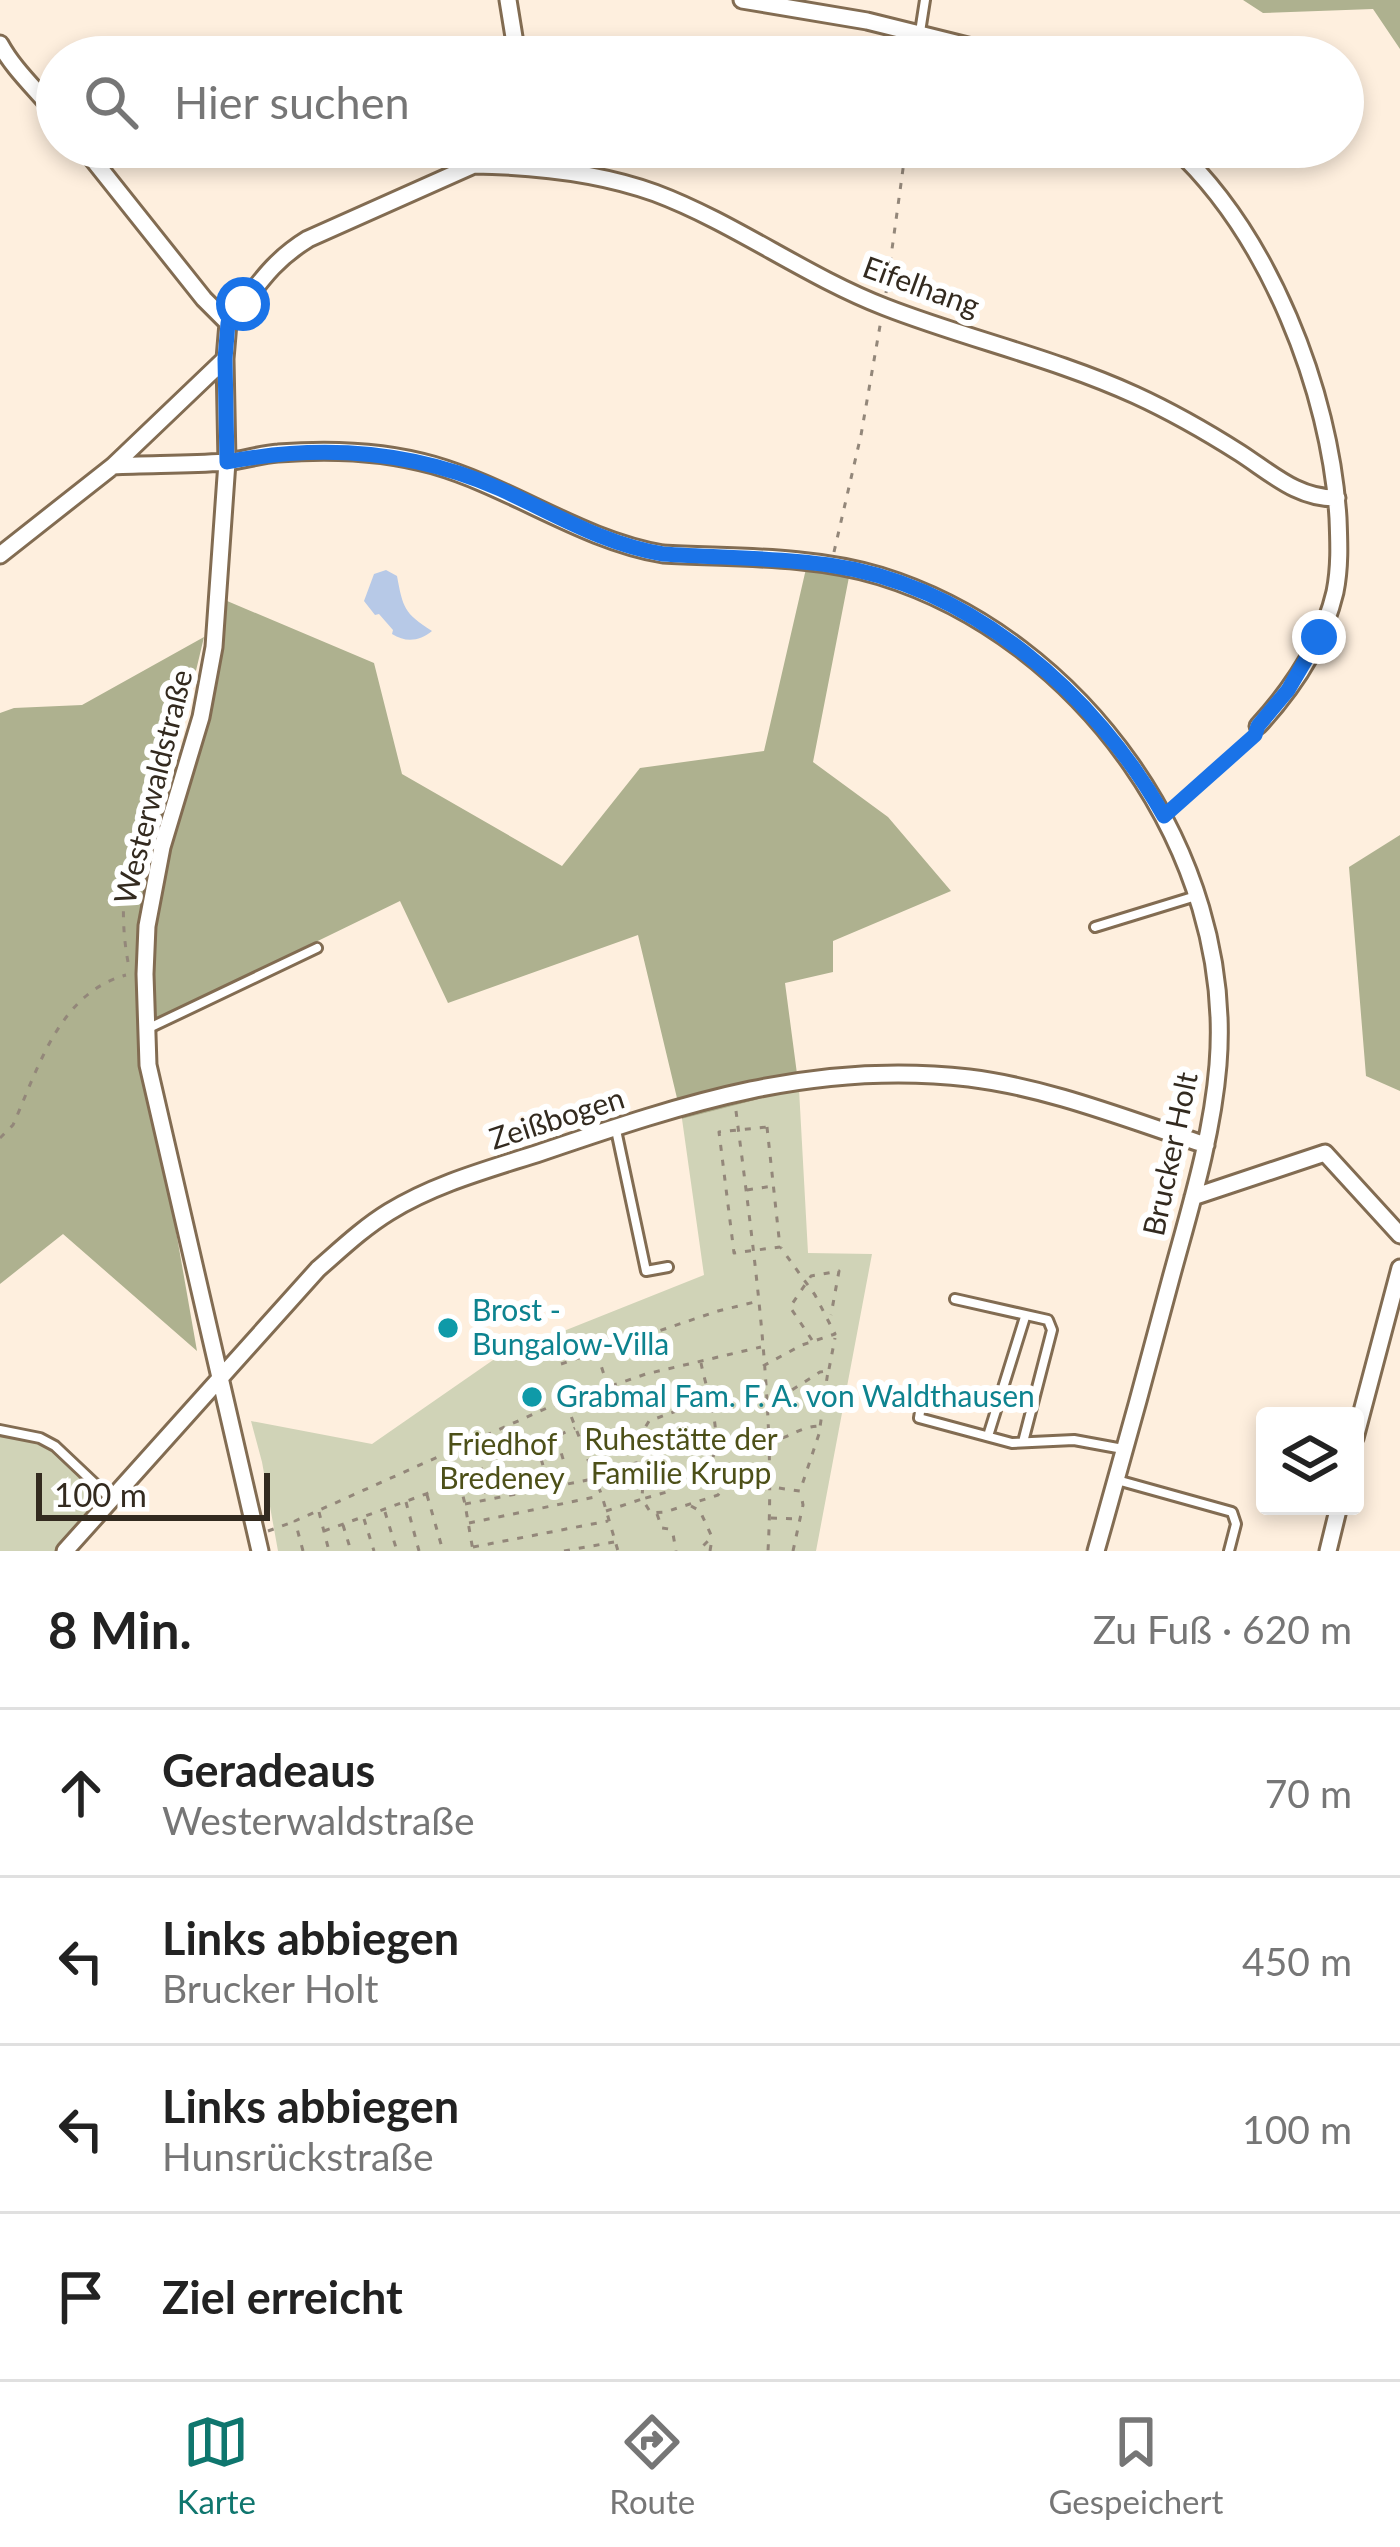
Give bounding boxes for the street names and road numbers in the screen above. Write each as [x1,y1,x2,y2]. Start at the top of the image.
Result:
street label: Eifelhang [858,247,985,323]
street label: Westerwaldstraße [106,666,199,908]
street label: Brucker Holt [1134,1068,1204,1239]
street label: Zeißbogen [484,1078,628,1156]

